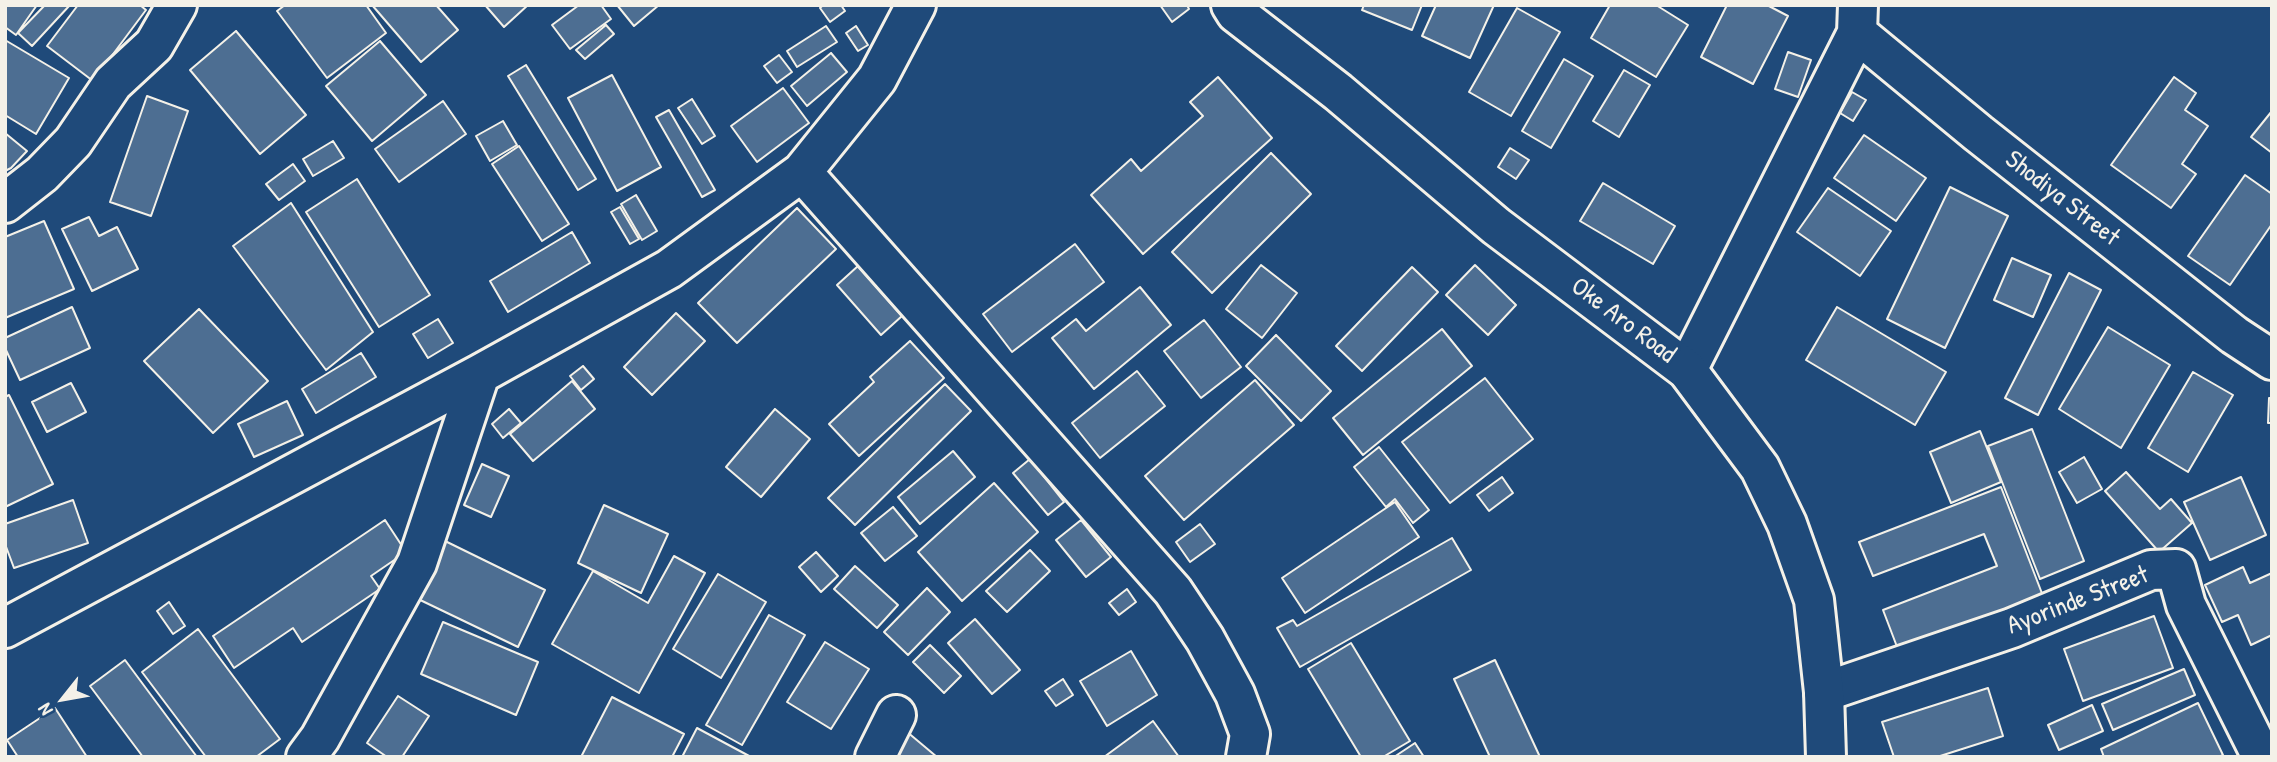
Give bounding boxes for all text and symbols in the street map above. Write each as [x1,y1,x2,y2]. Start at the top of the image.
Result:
street label: Shodiya Street [1998,145,2126,253]
street label: Oke Aro Road [1564,271,1682,371]
street label: Ayorinde Street [2003,560,2153,642]
north arrow [28,664,98,734]
text: N [31,699,59,721]

